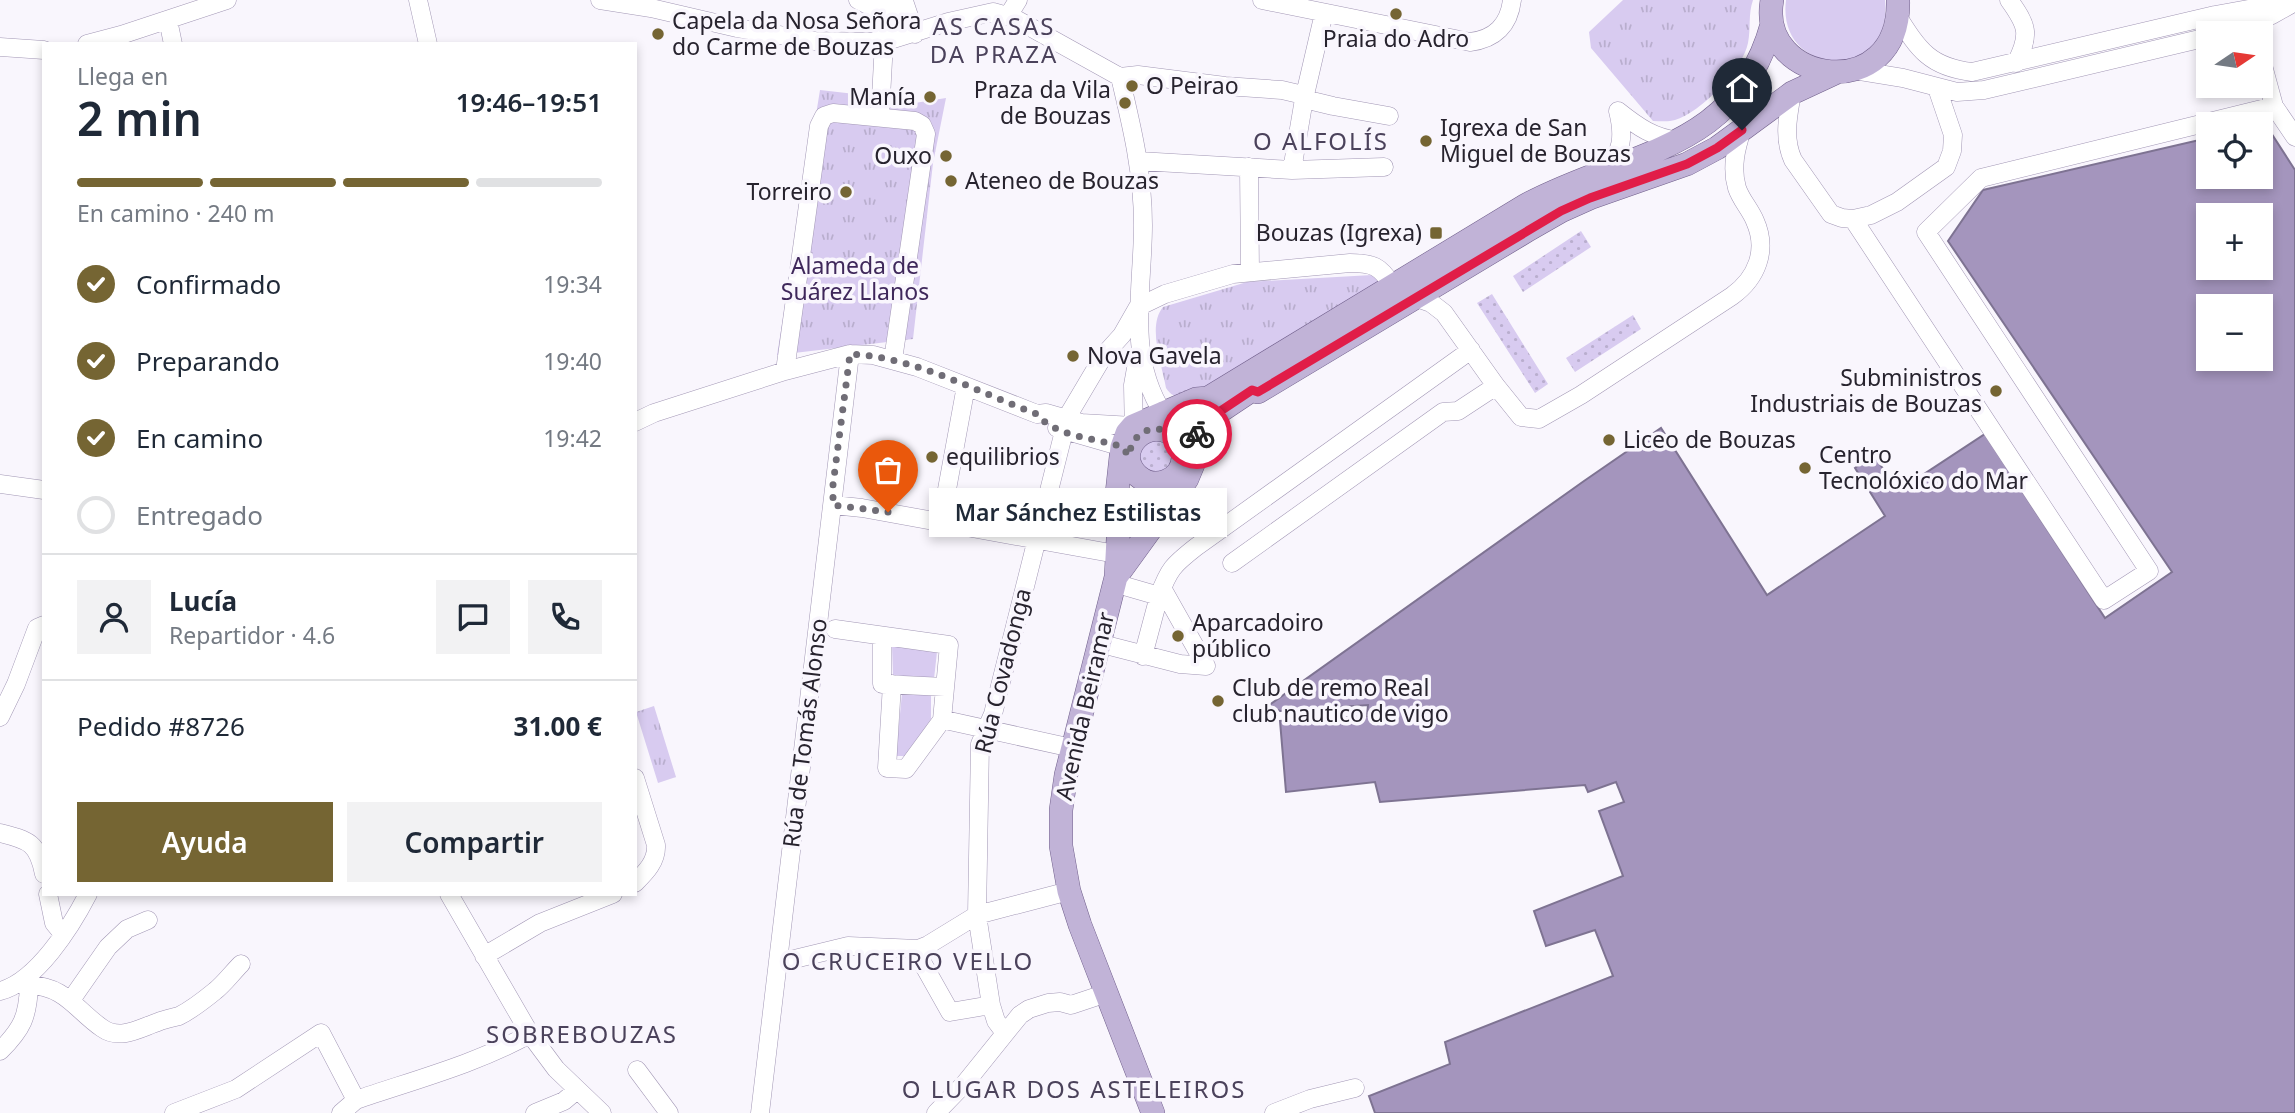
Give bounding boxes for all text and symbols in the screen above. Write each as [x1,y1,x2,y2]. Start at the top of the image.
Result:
place label: Capela da Nosa Señora do Carme de Bouzas [672,4,921,62]
marker: Praia do Adro [1388,6,1404,22]
district label: AS CASAS DA PRAZA [930,9,1058,70]
north arrow [2196,21,2273,98]
map controls [2196,21,2273,371]
place label: Praia do Adro [1323,22,1469,54]
marker: Capela da Nosa Señora do Carme de Bouzas [650,26,666,42]
pin [1712,58,1772,130]
text: Llega en [77,60,168,92]
place label: O Peirao [1146,69,1239,101]
icon: home [1723,69,1761,107]
place label: Praza da Vila de Bouzas [974,73,1111,131]
marker: O Peirao [1124,78,1140,94]
place label: Manía [849,80,916,112]
text: 19:46–19:51 [456,84,602,120]
text: 2 min [77,87,202,149]
marker: Manía [922,89,938,105]
marker: Praza da Vila de Bouzas [1117,95,1133,111]
place label: Igrexa de San Miguel de Bouzas [1440,111,1631,169]
button: locate [2196,112,2273,189]
district label: O ALFOLÍS [1253,124,1389,157]
marker: Igrexa de San Miguel de Bouzas [1418,133,1434,149]
place label: Ouxo [874,139,932,171]
marker: Ouxo [938,148,954,164]
place label: Ateneo de Bouzas [965,164,1159,196]
marker: Ateneo de Bouzas [943,173,959,189]
place label: Torreiro [747,175,832,207]
marker: Torreiro [838,184,854,200]
text: En camino · 240 m [77,197,275,229]
button: + [2196,203,2273,280]
place label: Bouzas (Igrexa) [1256,216,1422,248]
marker: Bouzas (Igrexa) [1428,225,1444,241]
park label: Alameda de Suárez Llanos [781,249,929,307]
icon: check [77,265,115,303]
text: Confirmado [136,266,281,302]
text: 19:34 [543,268,602,300]
button: − [2196,294,2273,371]
place label: Nova Gavela [1087,339,1222,371]
icon: check [77,342,115,380]
text: Preparando [136,343,280,379]
text: 19:40 [543,345,602,377]
marker: Nova Gavela [1065,348,1081,364]
place label: Subministros Industriais de Bouzas [1750,361,1982,419]
marker: Subministros Industriais de Bouzas [1988,383,2004,399]
courier [1162,399,1232,469]
icon: bike [1178,415,1216,453]
icon: check [77,419,115,457]
text: En camino [136,420,263,456]
text: 19:42 [543,422,602,454]
place label: Liceo de Bouzas [1623,423,1796,455]
marker: Liceo de Bouzas [1601,432,1617,448]
place label: Centro Tecnolóxico do Mar [1819,438,2029,496]
pin [858,440,918,512]
place label: equilibrios [946,440,1060,472]
marker: equilibrios [924,449,940,465]
icon: bag [869,451,907,489]
marker: Centro Tecnolóxico do Mar [1797,460,1813,476]
callout: Mar Sánchez Estilistas [930,488,1228,536]
text: Mar Sánchez Estilistas [955,496,1201,528]
text: Entregado [136,497,263,533]
button: person [77,580,151,654]
button: chat [436,580,510,654]
button: phone [528,580,602,654]
text: Lucía [169,583,237,619]
street label: Rúa Covadonga [966,585,1038,757]
place label: Aparcadoiro público [1192,606,1324,664]
street label: Avenida Beiramar [1047,608,1121,803]
street label: Rúa de Tomás Alonso [774,616,834,849]
text: Repartidor · 4.6 [169,619,335,651]
marker: Aparcadoiro público [1170,628,1186,644]
place label: Club de remo Real club nautico de vigo [1232,671,1449,729]
marker: Club de remo Real club nautico de vigo [1210,693,1226,709]
text: Pedido #8726 [77,708,245,744]
text: 31.00 € [514,708,602,744]
button: Ayuda [77,802,333,882]
button: Compartir [347,802,602,882]
district label: O CRUCEIRO VELLO [782,944,1034,977]
district label: SOBREBOUZAS [486,1017,678,1050]
district label: O LUGAR DOS ASTELEIROS [902,1072,1246,1105]

